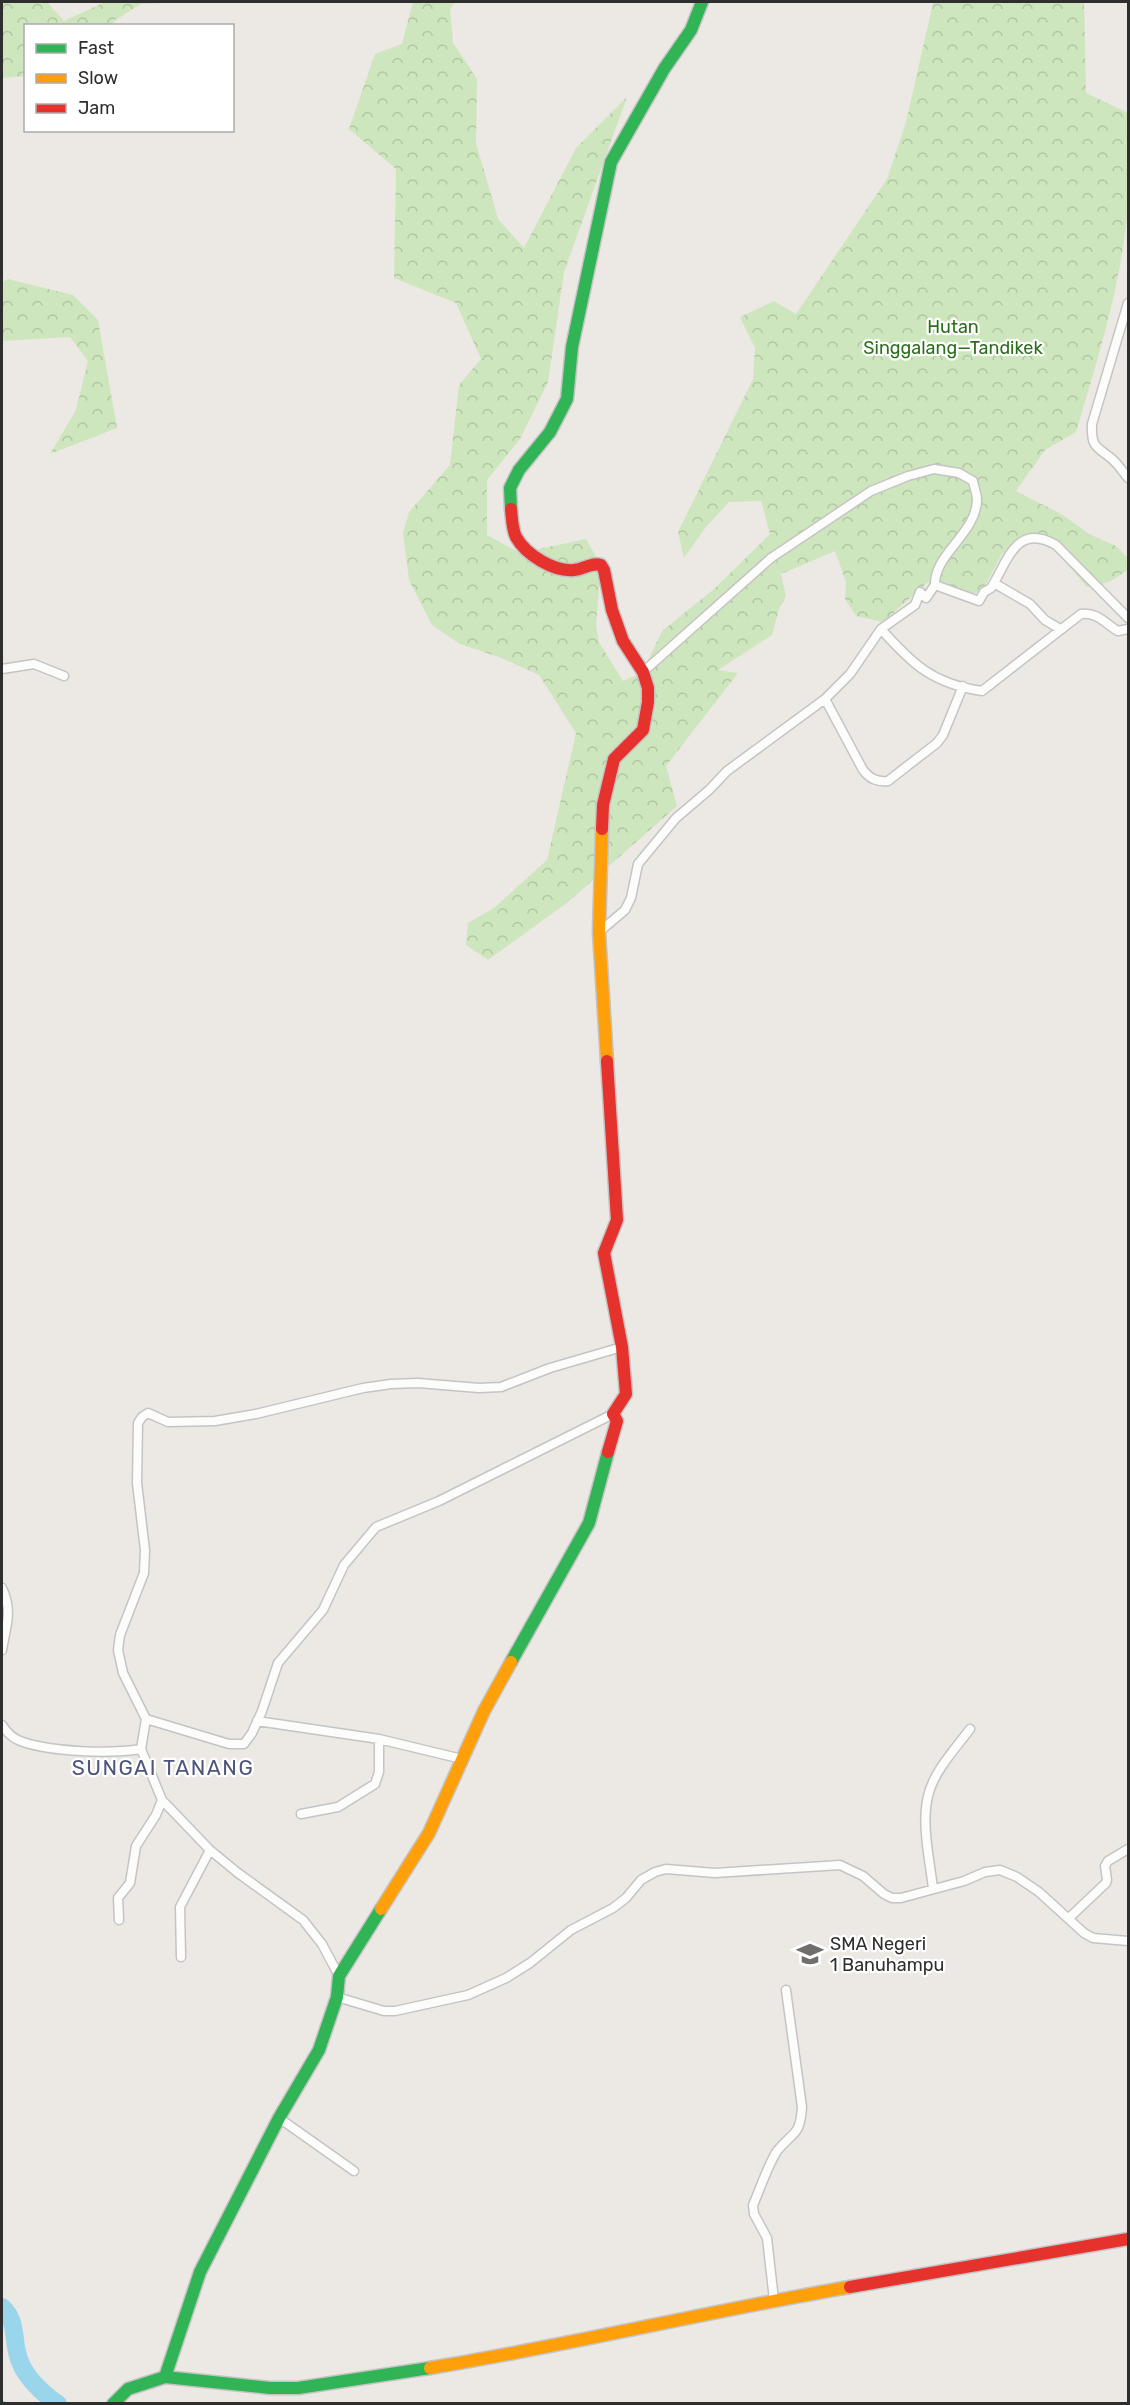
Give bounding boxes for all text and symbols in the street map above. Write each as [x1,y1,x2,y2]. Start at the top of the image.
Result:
legend [24,24,234,132]
text: Fast [78,37,114,59]
text: Slow [78,67,118,89]
text: Jam [78,97,115,119]
park label: Hutan Singgalang—Tandikek [863,316,1043,359]
district label: SUNGAI TANANG [72,1755,254,1780]
place label: SMA Negeri 1 Banuhampu [830,1933,944,1976]
school or university icon: SMA Negeri 1 Banuhampu [795,1939,825,1969]

